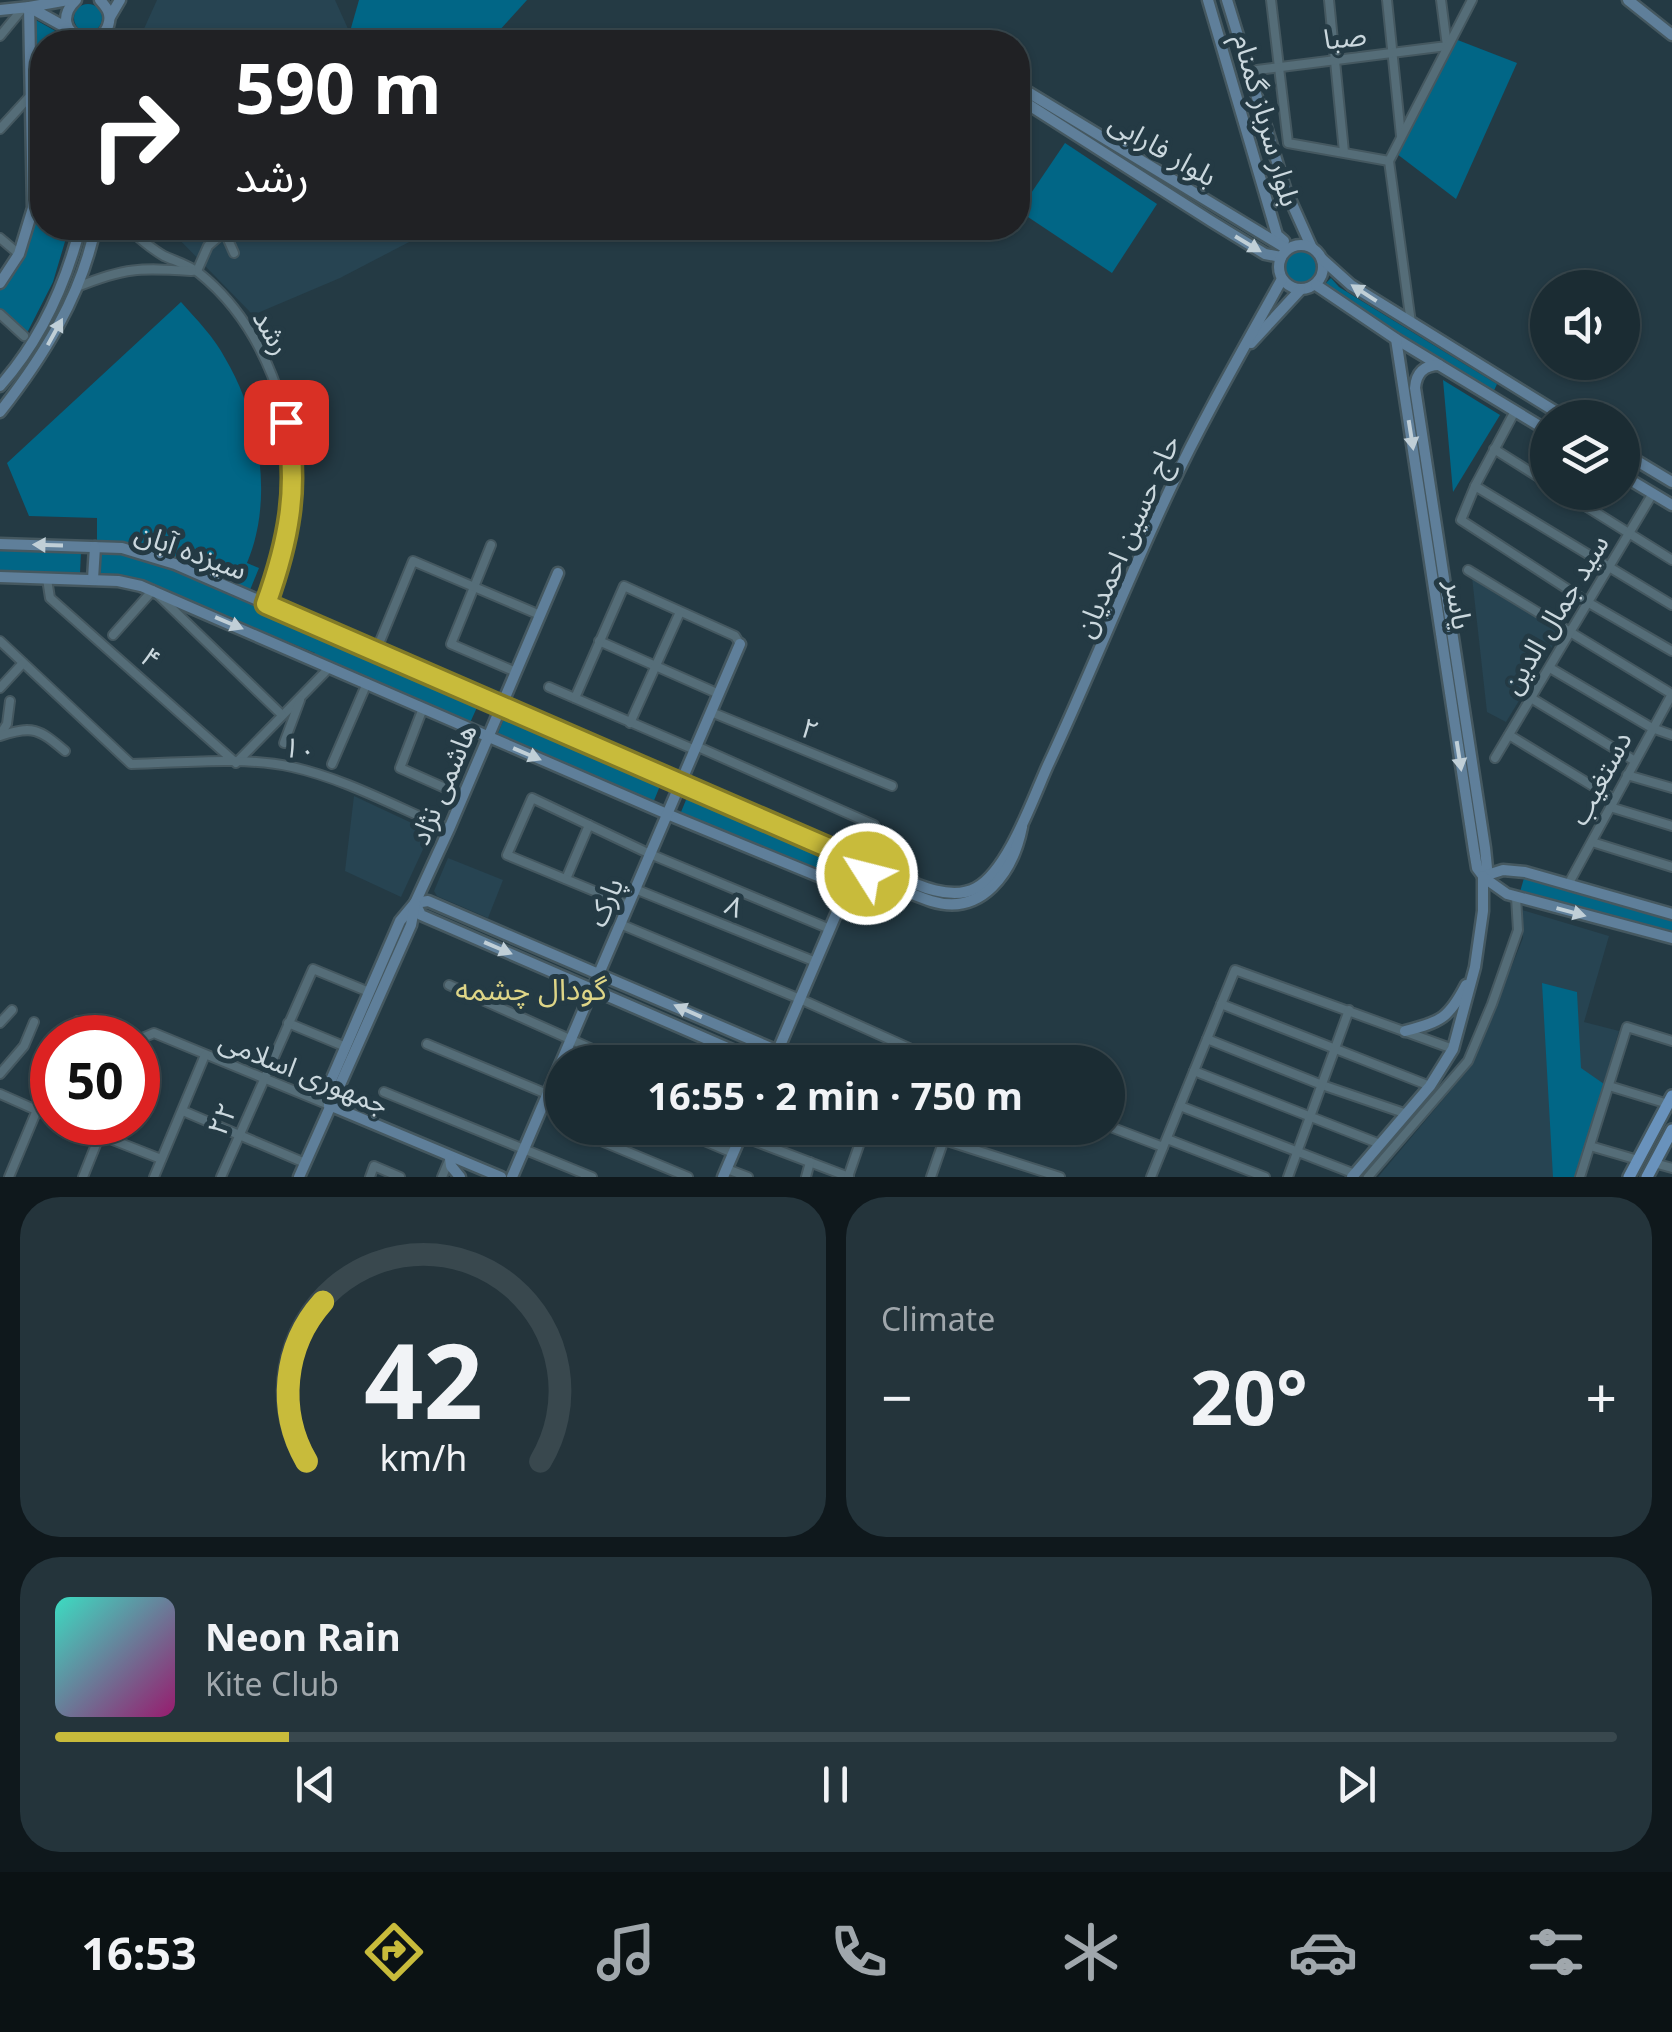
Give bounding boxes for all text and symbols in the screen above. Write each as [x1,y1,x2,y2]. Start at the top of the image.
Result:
street label: صبا [1321,15,1369,57]
street label: بلوار سرباز گمنام [1222,29,1311,211]
text: 590 m [235,39,442,135]
icon: right [70,70,200,200]
street label: بلوار فارابی [1103,102,1224,194]
text: رشد [235,144,309,205]
one-way arrow [1234,234,1262,252]
map controls [1530,270,1640,510]
button: sound [1530,270,1640,380]
one-way arrow [1350,284,1377,302]
street label: رشد [245,302,301,361]
one-way arrow [46,317,63,346]
pin [244,380,329,465]
icon: arrive [259,395,314,450]
button: layers [1530,400,1640,510]
one-way arrow [1403,420,1419,451]
street label: حاج حسین احمدیان [1064,428,1191,644]
street label: سیزده آبان [130,512,252,588]
street label: سید جمال الدین [1492,527,1617,700]
one-way arrow [31,537,63,553]
street label: یاسر [1437,576,1483,632]
one-way arrow [214,615,244,631]
street label: ۴ [133,638,171,677]
street label: ۲ [796,707,825,749]
street label: هاشمی نژاد [400,717,485,850]
street label: دستغیب [1559,724,1640,831]
street label: ۱۰ [281,726,320,770]
one-way arrow [1452,741,1468,773]
one-way arrow [512,746,542,762]
position arrow [815,822,919,926]
street label: پارک [577,871,632,932]
street label: ۸ [720,884,749,926]
one-way arrow [1556,904,1587,920]
one-way arrow [483,940,513,956]
district label: گودال چشمه [455,968,607,1009]
one-way arrow [673,1003,703,1019]
speed limit sign: 50 [30,1015,160,1145]
street label: جمهوری اسلامی [214,1020,395,1122]
text: 16:55 · 2 min · 750 m [647,1069,1023,1121]
street label: ۲۲ [197,1096,245,1141]
text: Climate [881,1297,995,1340]
text: 42 [364,1308,482,1449]
text: 20° [1190,1345,1308,1447]
text: − [881,1359,912,1434]
text: + [1586,1359,1617,1434]
text: km/h [379,1433,467,1481]
text: Neon Rain [205,1610,401,1662]
text: Kite Club [205,1662,339,1705]
icon: previous [288,1757,343,1812]
icon: pause [808,1757,863,1812]
icon: next [1329,1757,1384,1812]
icon: directions [359,1917,429,1987]
icon: music [591,1917,661,1987]
icon: phone [824,1917,894,1987]
icon: climate [1056,1917,1126,1987]
icon: car [1288,1917,1358,1987]
icon: filters [1521,1917,1591,1987]
text: 16:53 [81,1922,197,1983]

